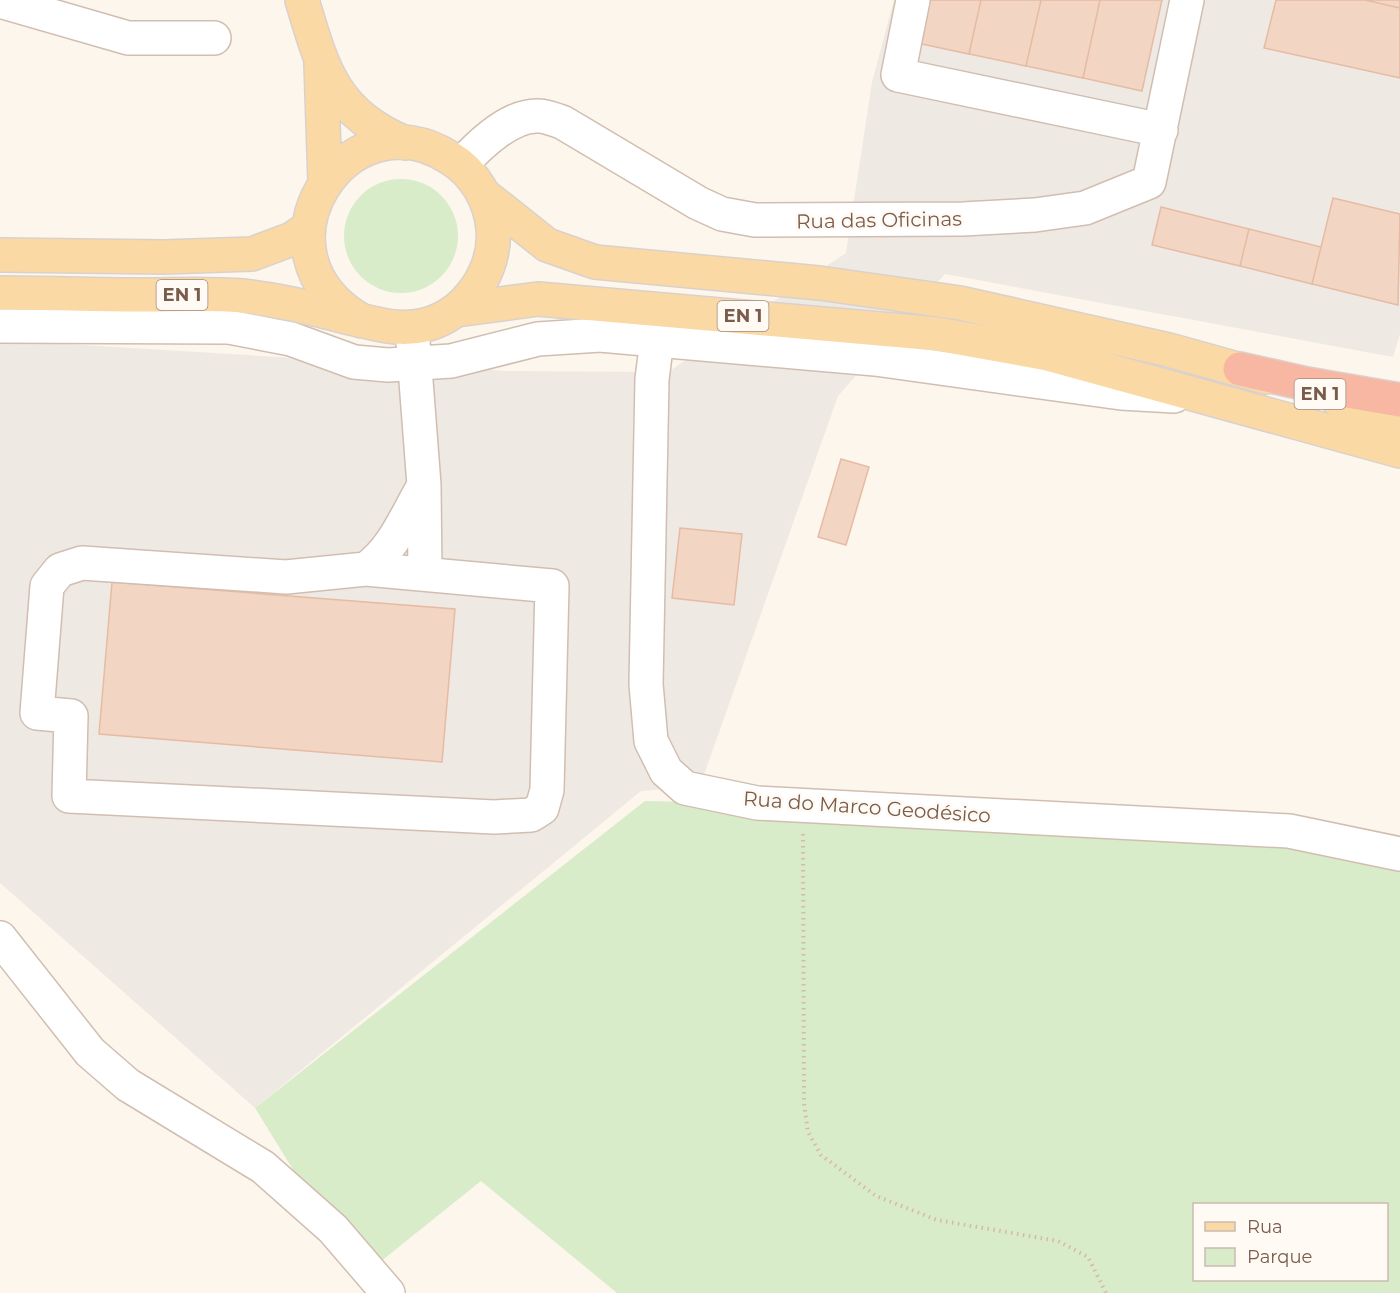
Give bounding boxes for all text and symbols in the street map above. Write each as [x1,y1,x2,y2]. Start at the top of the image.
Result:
street label: Rua das Oficinas [796,207,962,233]
road number: EN 1 [156,280,207,310]
road number: EN 1 [718,301,768,331]
road number: EN 1 [1294,379,1346,409]
street label: Rua do Marco Geodésico [742,786,992,828]
legend [1193,1203,1388,1281]
text: Rua [1247,1216,1283,1238]
text: Parque [1247,1246,1313,1268]

